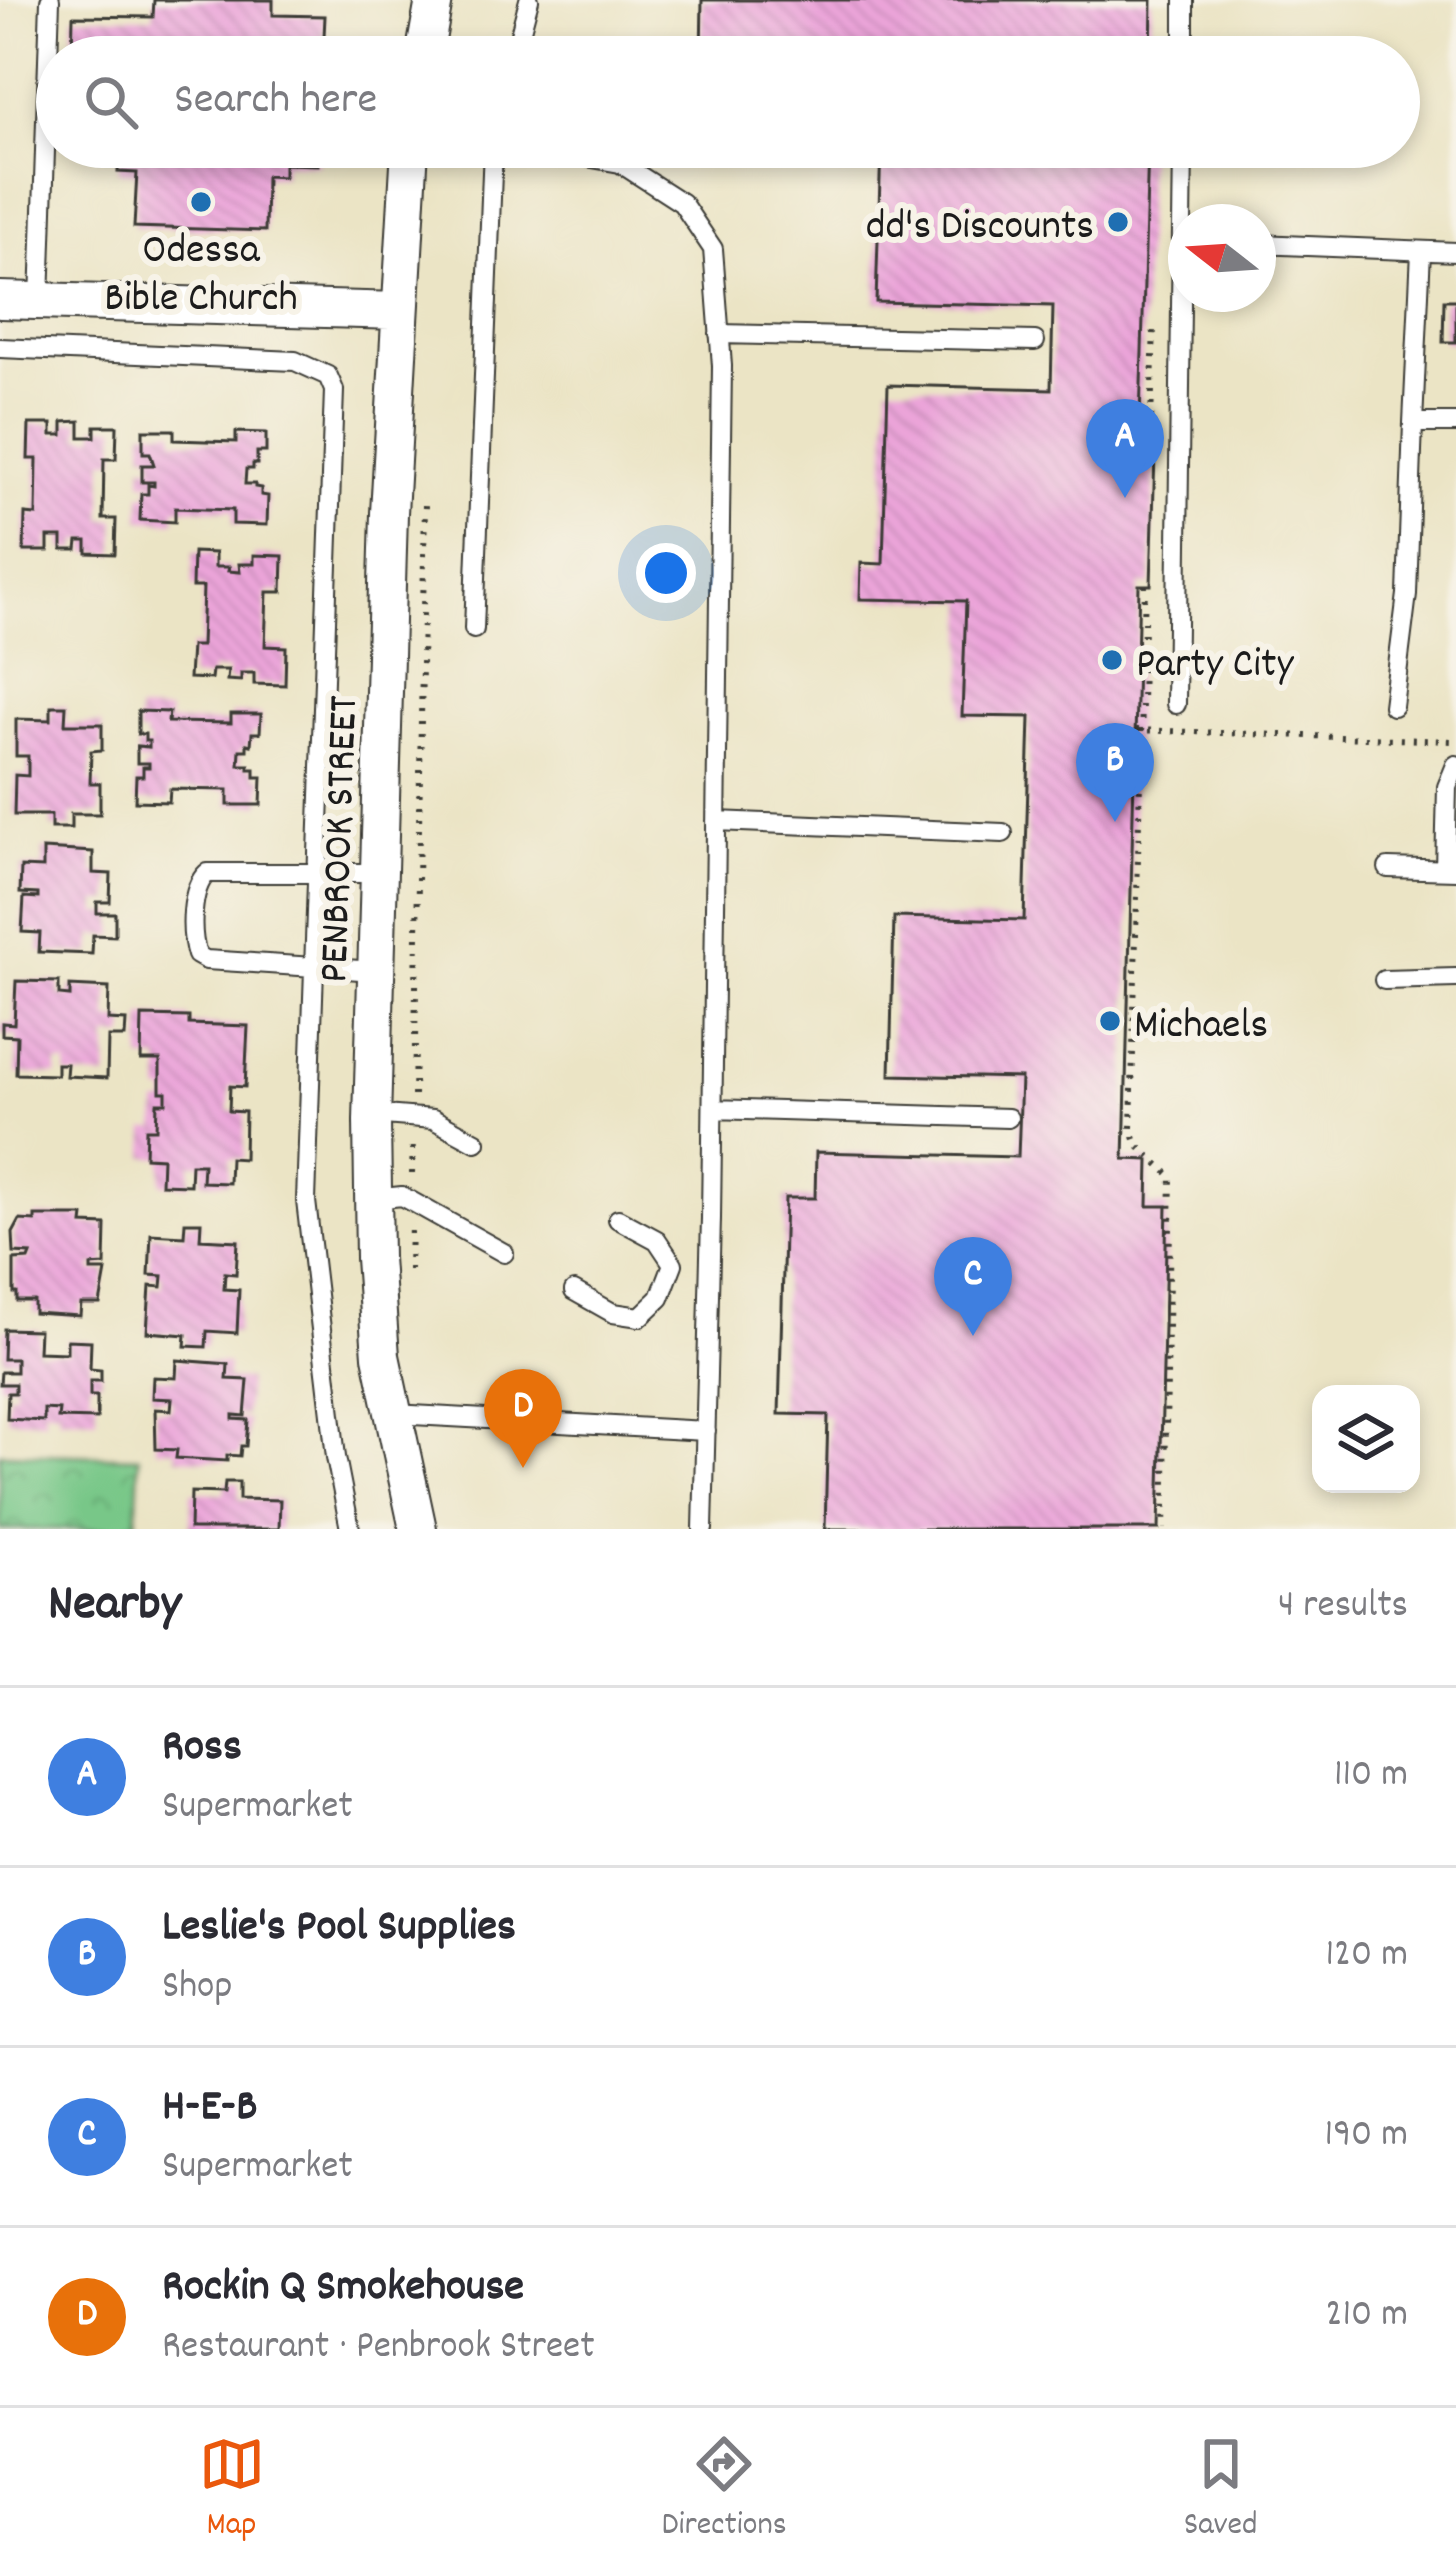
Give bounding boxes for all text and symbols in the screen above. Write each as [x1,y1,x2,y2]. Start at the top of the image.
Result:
search box [36,36,1420,168]
icon: search [78,69,144,135]
text: Search here [174,70,377,134]
marker: Odessa Bible Church [188,189,214,215]
place label: dd's Discounts [866,199,1094,259]
north arrow [1168,204,1276,312]
marker: dd's Discounts [1105,209,1131,235]
place label: Odessa Bible Church [104,223,298,331]
pin: A [1086,399,1164,498]
your location [636,543,696,603]
place label: Party City [1136,637,1294,697]
marker: Party City [1099,647,1125,673]
street label: PENBROOK STREET [307,694,377,984]
pin: B [1076,723,1154,822]
place label: Michaels [1134,998,1268,1058]
marker: Michaels [1097,1008,1123,1034]
pin: C [934,1237,1012,1336]
pin: D [484,1369,562,1468]
map controls [1312,1385,1420,1493]
button: layers [1312,1385,1420,1493]
text: Nearby [48,1571,181,1643]
text: 4 results [1278,1580,1408,1635]
text: Ross [162,1717,242,1781]
text: A [76,1749,98,1804]
text: 110 m [1334,1749,1408,1804]
text: Supermarket [162,1781,353,1836]
text: Leslie's Pool Supplies [162,1897,516,1961]
text: B [78,1929,96,1984]
text: 120 m [1325,1929,1408,1984]
text: Shop [162,1961,232,2016]
text: H-E-B [162,2077,258,2141]
text: C [77,2109,97,2164]
text: 190 m [1325,2109,1408,2164]
text: Supermarket [162,2141,353,2196]
text: Rockin Q Smokehouse [162,2257,524,2321]
text: D [77,2289,97,2344]
text: 210 m [1325,2289,1408,2344]
text: Restaurant · Penbrook Street [162,2321,595,2376]
tab: Map [199,2431,265,2550]
tab: Directions [662,2431,787,2550]
tab: Saved [1184,2431,1257,2550]

